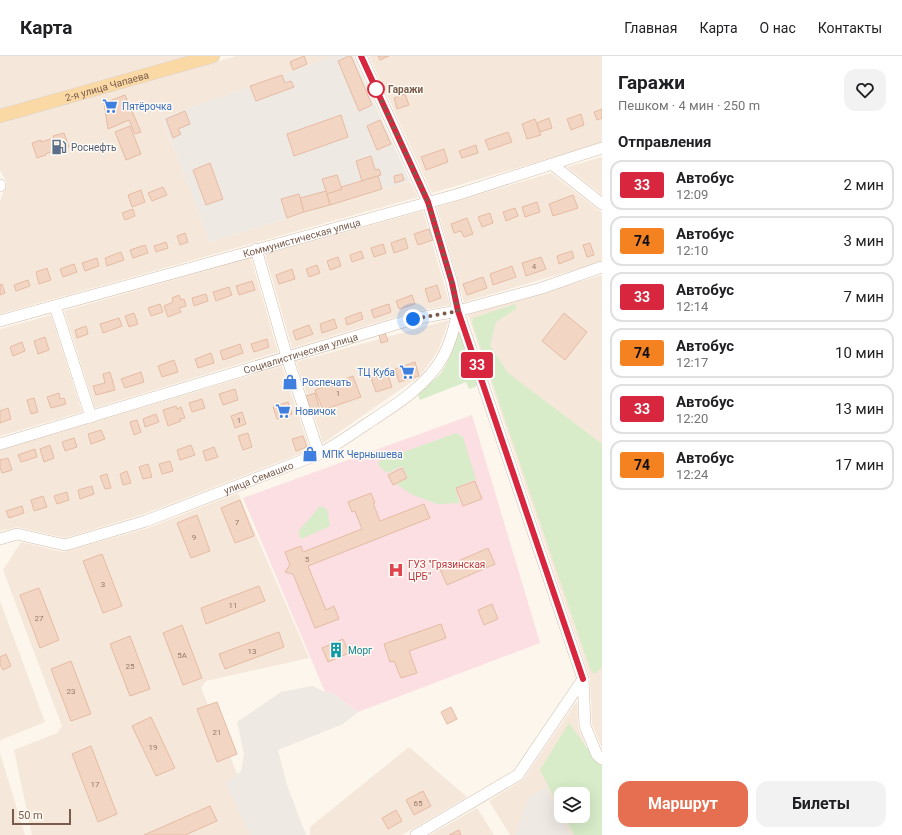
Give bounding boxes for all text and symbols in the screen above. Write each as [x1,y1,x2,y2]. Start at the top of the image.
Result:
text: Карта [20,16,72,39]
text: Главная [624,20,677,36]
text: Карта [699,20,738,36]
text: О нас [760,20,796,36]
text: Контакты [818,20,882,36]
street label: 2-я улица Чапаева [64,69,150,103]
button: heart [844,69,886,111]
text: Гаражи [618,71,685,94]
marker: Гаражи [367,80,385,98]
place label: Гаражи [388,84,424,95]
supermarket icon: Пятёрочка [101,97,119,115]
text: Пешком · 4 мин · 250 m [618,98,760,113]
place label: Пятёрочка [122,101,172,112]
text: Отправления [618,133,711,151]
fuel station icon: Роснефть [50,138,68,156]
place label: Роснефть [71,142,116,153]
text: Автобус [676,169,734,187]
text: 2 мин [843,176,884,194]
text: 33 [634,177,650,193]
text: 12:09 [676,187,708,202]
street label: Коммунистическая улица [242,216,362,259]
text: Автобус [676,225,734,243]
text: 3 мин [843,232,884,250]
text: 74 [634,233,650,249]
text: 12:10 [676,243,708,258]
house number: 4 [532,262,537,271]
text: Автобус [676,281,734,299]
text: 7 мин [843,288,884,306]
text: 33 [634,289,650,305]
text: 12:14 [676,299,708,314]
your location [403,309,423,329]
street label: Социалистическая улица [242,331,359,376]
text: Автобус [676,337,734,355]
text: 10 мин [835,344,884,362]
text: 74 [634,345,650,361]
line badge: 33 [459,352,495,378]
text: 12:17 [676,355,708,370]
text: 33 [469,357,485,373]
supermarket icon: ТЦ Куба [398,363,416,381]
place label: ТЦ Куба [357,367,395,378]
shop icon: Роспечать [281,373,299,391]
place label: Роспечать [302,377,351,388]
house number: 1 [336,389,340,398]
text: Автобус [676,393,734,411]
text: 13 мин [835,400,884,418]
text: 33 [634,401,650,417]
supermarket icon: Новичок [274,402,292,420]
place label: Новичок [295,406,336,417]
text: 12:20 [676,411,708,426]
house number: 1 [237,416,241,425]
shop icon: МПК Чернышева [301,445,319,463]
place label: МПК Чернышева [322,449,403,460]
text: Автобус [676,449,734,467]
text: 17 мин [835,456,884,474]
text: 74 [634,457,650,473]
street label: улица Семашко [222,459,295,496]
text: 12:24 [676,467,708,482]
house number: 7 [235,518,240,527]
house number: 9 [192,533,196,542]
house number: 5 [305,555,310,564]
place label: ГУЗ "Грязинская ЦРБ" [408,559,485,582]
hospital icon: ГУЗ "Грязинская ЦРБ" [387,561,405,579]
house number: 3 [101,580,105,589]
house number: 11 [229,601,238,610]
house number: 27 [35,614,44,623]
building icon: Морг [327,641,345,659]
place label: Морг [348,645,373,656]
house number: 13 [248,647,257,656]
house number: 5А [177,651,188,660]
house number: 25 [126,662,135,671]
house number: 23 [67,687,76,696]
house number: 21 [213,728,222,737]
house number: 19 [149,743,158,752]
house number: 17 [91,780,100,789]
button: Маршрут [618,781,748,827]
button: Билеты [756,781,886,827]
map controls [554,787,590,823]
button: layers [554,787,590,823]
house number: 65 [414,799,423,808]
scale bar [12,807,71,826]
text: 50 m [18,809,43,822]

